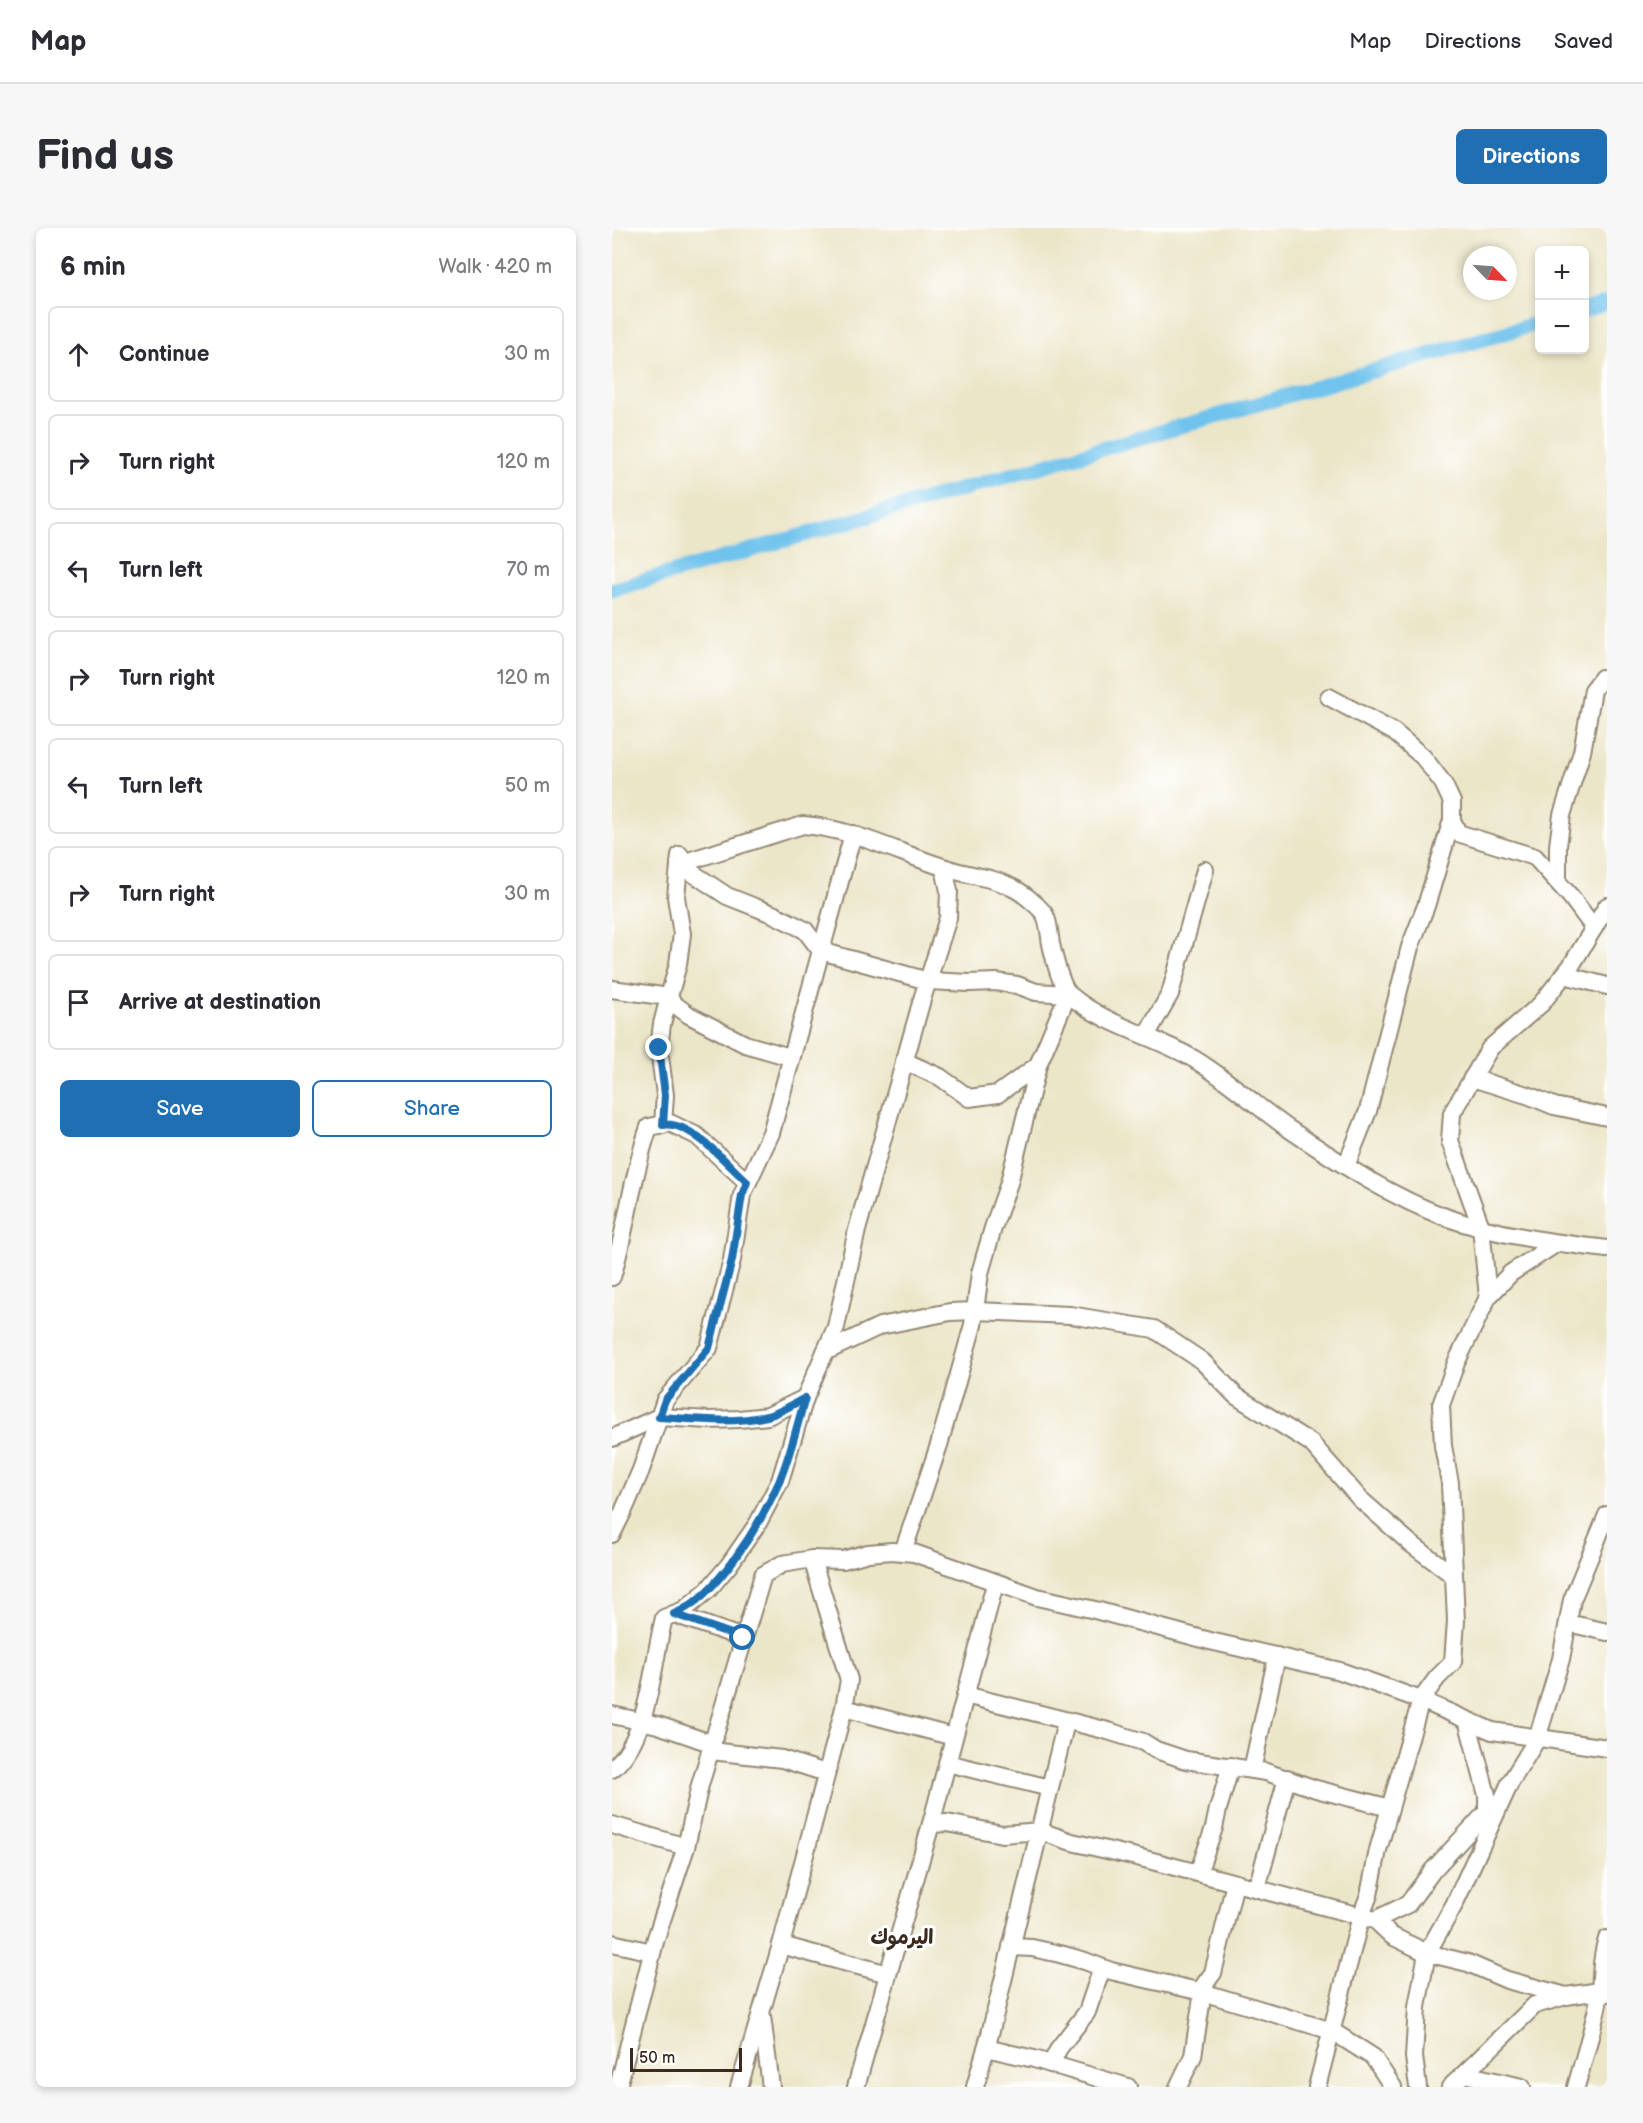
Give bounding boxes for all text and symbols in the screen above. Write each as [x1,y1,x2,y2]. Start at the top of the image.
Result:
text: Map [30,25,86,58]
text: Map [1349,29,1392,54]
text: Directions [1425,29,1521,54]
text: Saved [1554,29,1613,54]
button: Directions [1456,129,1607,184]
text: Find us [36,131,174,182]
north arrow [1463,246,1517,300]
map controls [1535,246,1589,354]
button: + [1535,246,1589,300]
text: 6 min [60,252,126,283]
text: Walk · 420 m [439,255,552,279]
button: − [1535,300,1589,354]
icon: ahead [62,338,95,371]
text: Continue [119,341,209,368]
text: 30 m [504,342,550,366]
icon: right [62,446,95,479]
text: Turn right [119,449,215,476]
text: 120 m [497,450,550,474]
icon: left [62,554,95,587]
text: Turn left [119,557,203,584]
text: 70 m [506,558,550,582]
icon: right [62,662,95,695]
text: Turn right [119,665,215,692]
text: 120 m [497,666,550,690]
icon: left [62,770,95,803]
text: Turn left [119,773,203,800]
text: 50 m [505,774,550,798]
icon: right [62,878,95,911]
text: Turn right [119,881,215,908]
text: 30 m [504,882,550,906]
icon: arrive [62,986,95,1019]
text: Arrive at destination [119,989,321,1016]
route end [645,1034,671,1060]
button: Save [60,1080,300,1137]
button: Share [312,1080,552,1137]
route start [729,1624,755,1650]
district label: اليرموك [871,1926,933,1951]
scale bar [630,2045,742,2072]
text: 50 m [639,2049,675,2068]

